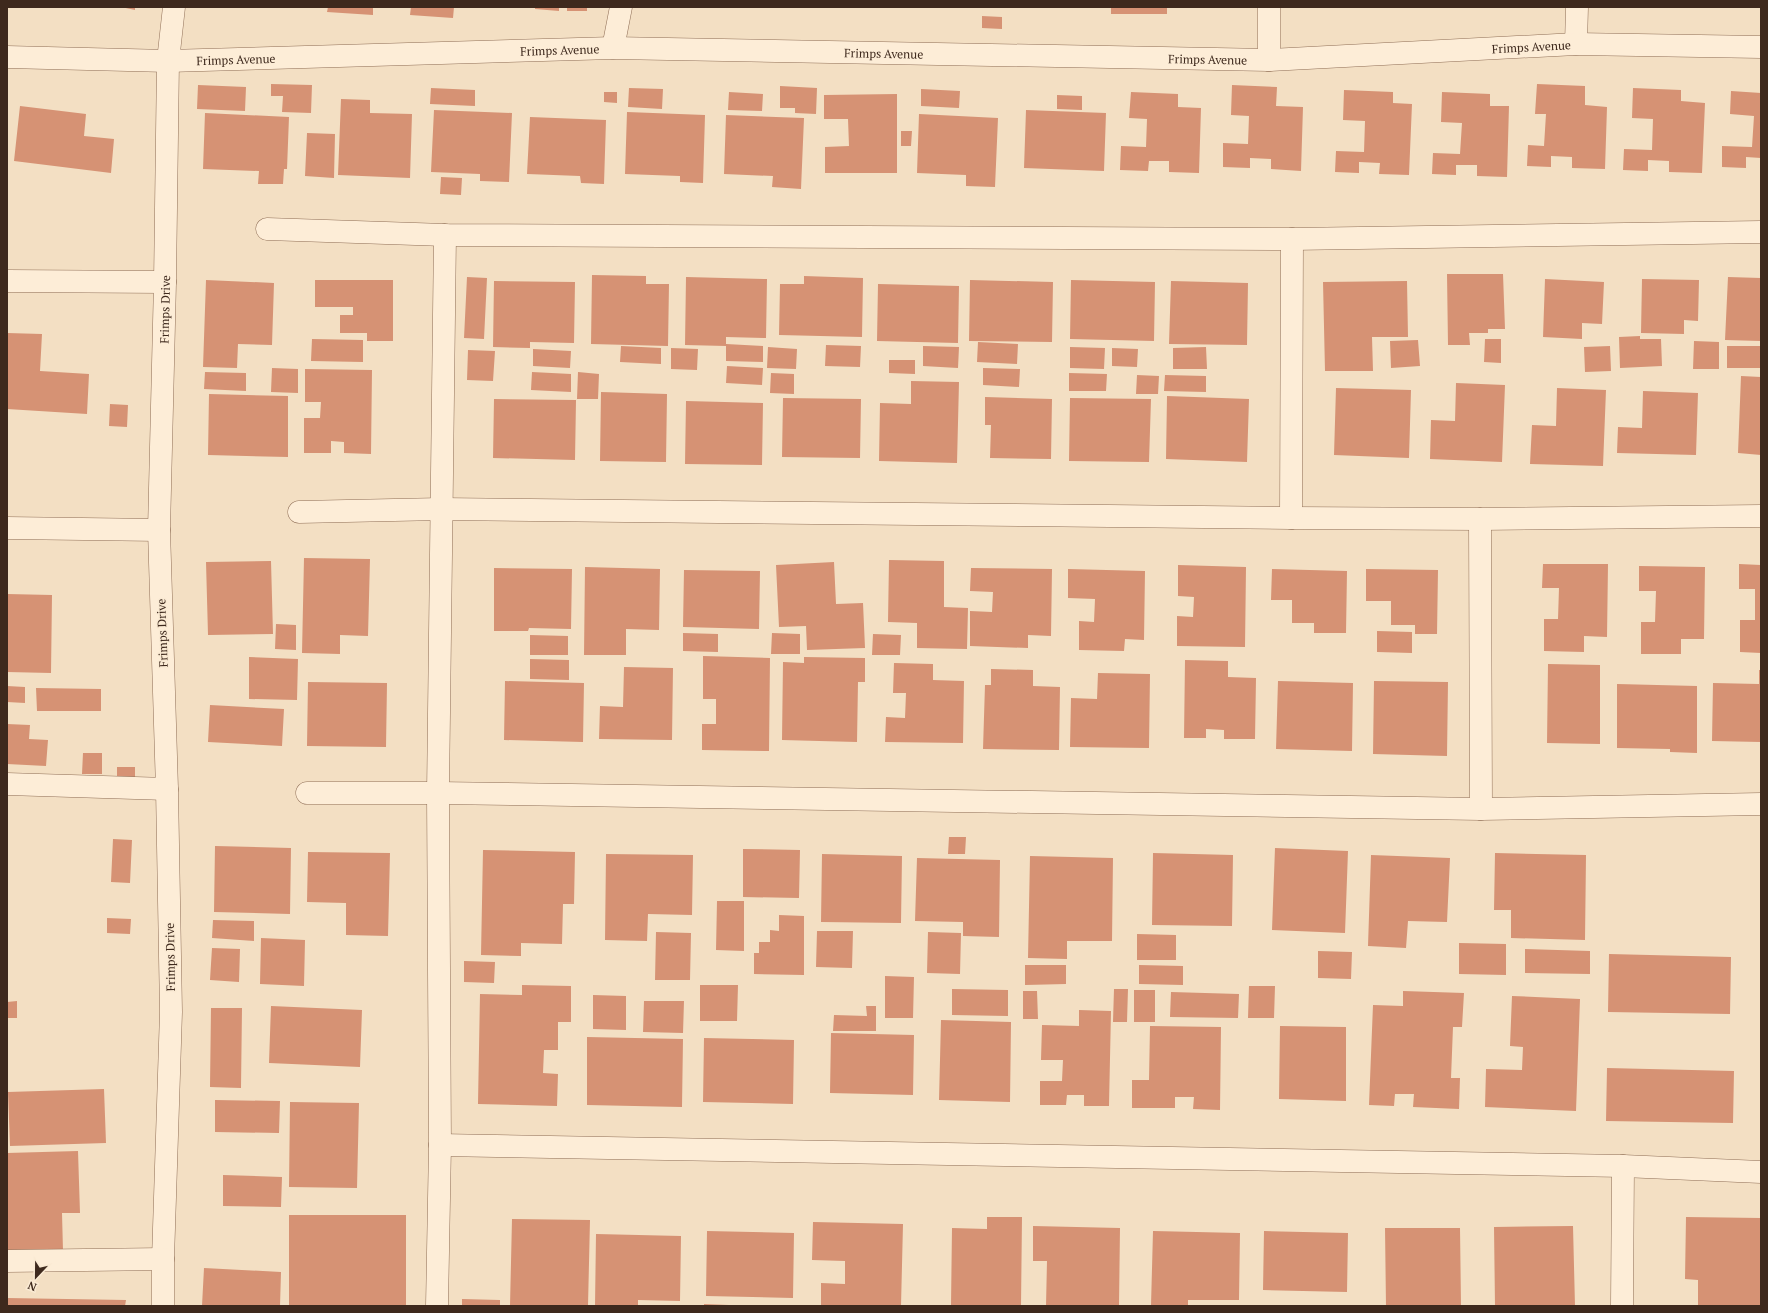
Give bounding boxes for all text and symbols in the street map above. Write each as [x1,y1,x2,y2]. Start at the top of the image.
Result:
street label: Frimps Avenue [1491,37,1571,56]
street label: Frimps Avenue [520,41,600,58]
street label: Frimps Avenue [844,45,923,61]
street label: Frimps Avenue [196,50,276,68]
street label: Frimps Avenue [1168,51,1247,67]
street label: Frimps Drive [156,275,173,344]
street label: Frimps Drive [153,598,171,668]
street label: Frimps Drive [162,923,178,991]
north arrow [16,1257,56,1297]
text: N [25,1278,39,1294]

